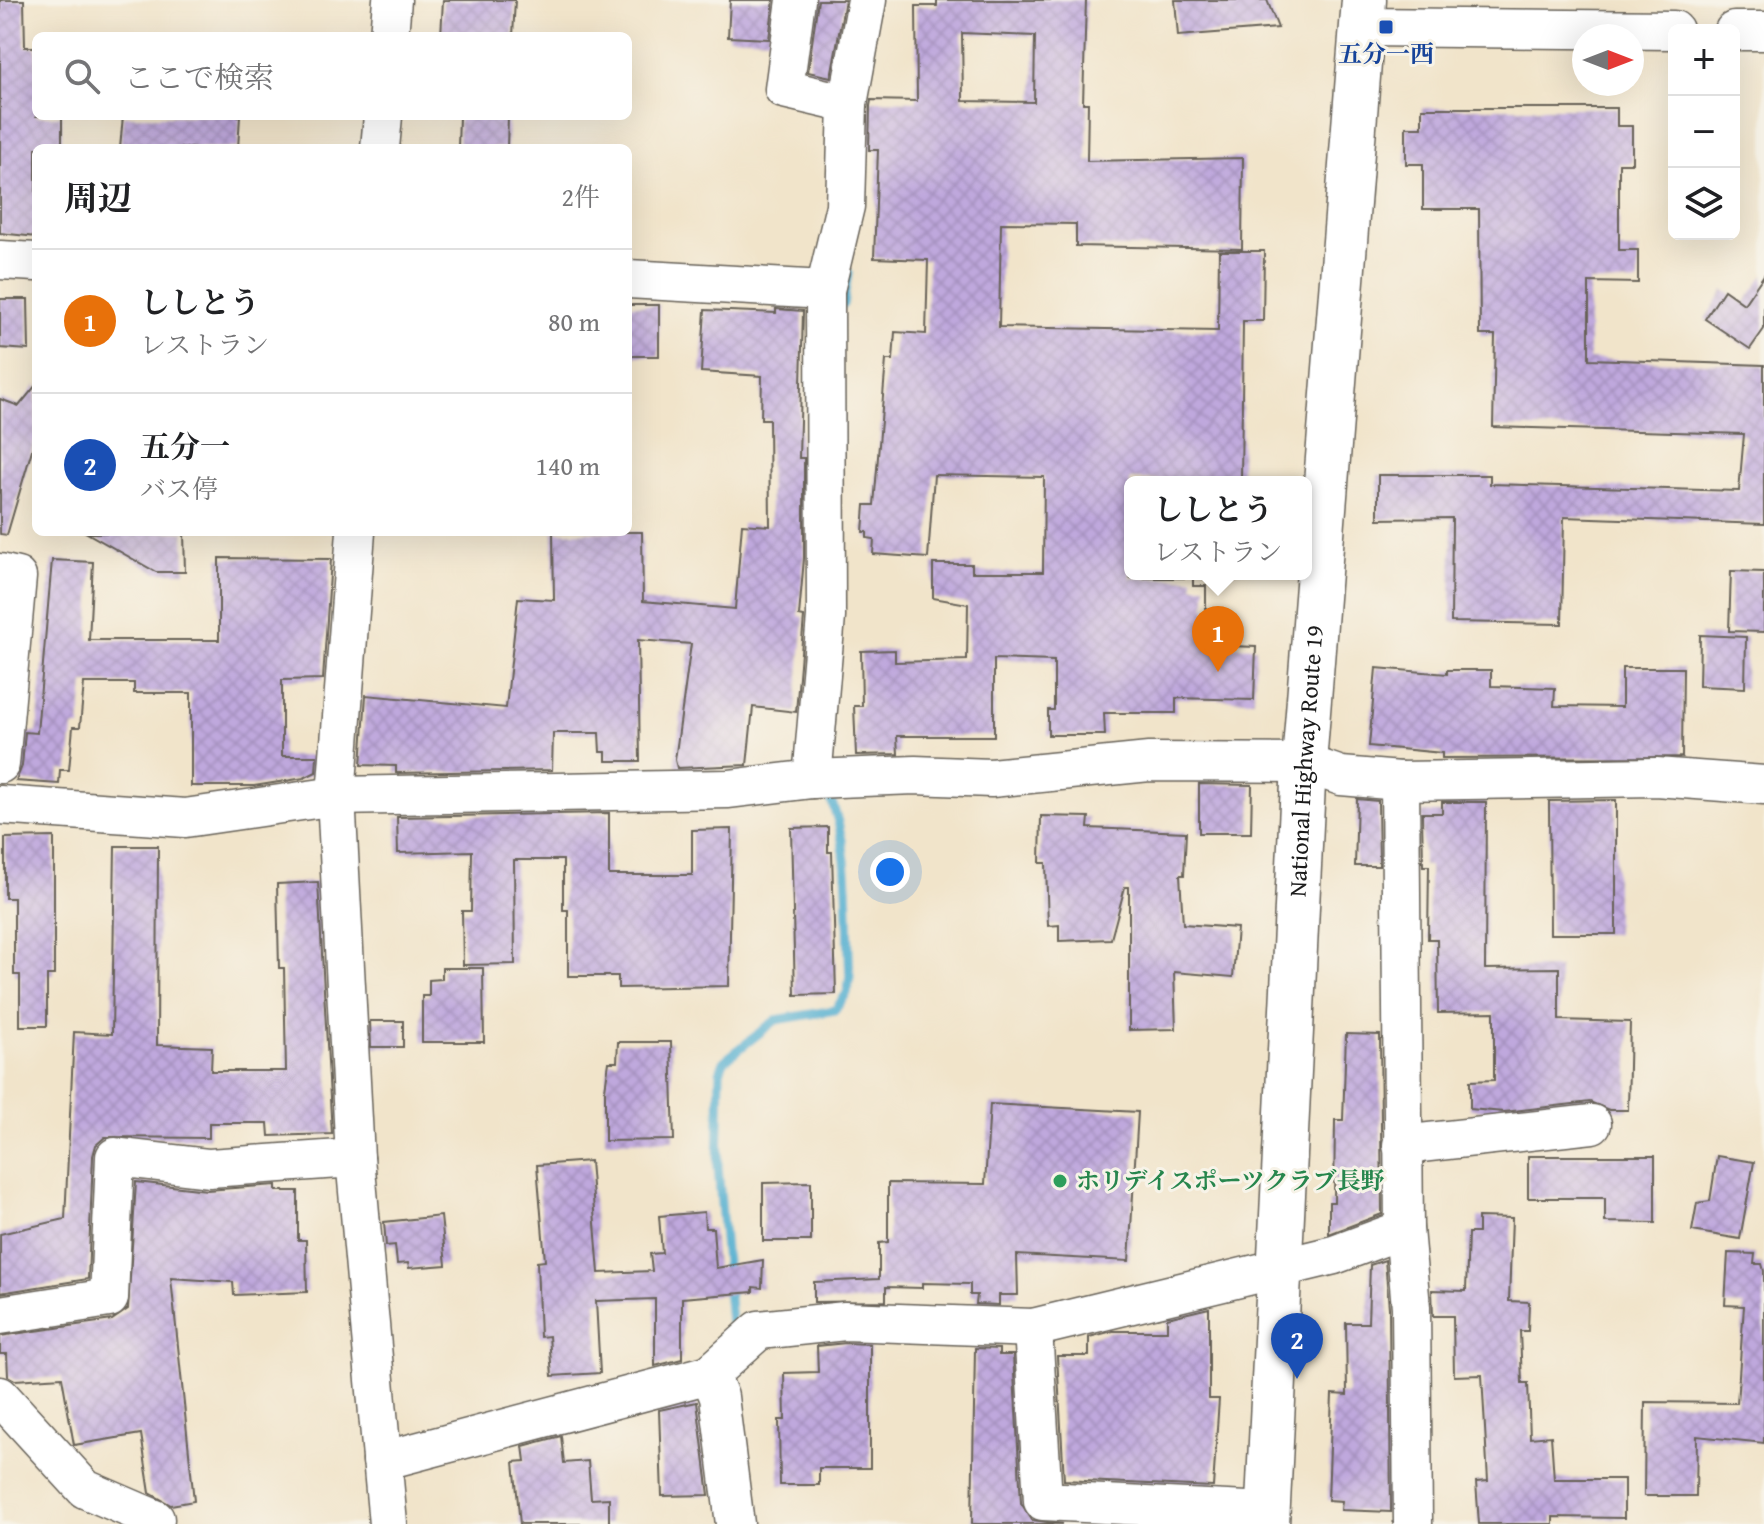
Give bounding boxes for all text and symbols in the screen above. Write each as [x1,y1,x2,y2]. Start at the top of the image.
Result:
marker: 五分一西 [1377,18,1395,36]
north arrow [1572,24,1644,96]
map controls [1668,24,1740,240]
button: + [1668,24,1740,96]
search box [32,32,632,120]
place label: 五分一西 [1338,36,1434,71]
icon: search [60,54,104,98]
text: ここで検索 [124,55,274,99]
button: − [1668,96,1740,168]
button: layers [1668,168,1740,240]
text: 周辺 [64,173,132,222]
text: 2件 [561,177,600,216]
text: ししとう [140,280,260,324]
text: 1 [83,302,97,341]
text: 80 m [548,302,600,341]
text: レストラン [140,325,269,364]
text: 五分一 [140,424,230,468]
text: 2 [83,446,97,485]
text: 140 m [535,446,600,485]
text: バス停 [140,469,218,508]
popup [1124,476,1312,580]
text: ししとう [1153,487,1273,531]
text: レストラン [1153,532,1283,571]
pin: 1 [1192,606,1244,672]
street label: National Highway Route 19 [1280,624,1332,898]
your location [870,852,910,892]
place label: ホリデイスポーツクラブ長野 [1076,1163,1384,1198]
marker: ホリデイスポーツクラブ長野 [1051,1172,1069,1190]
pin: 2 [1271,1313,1323,1379]

